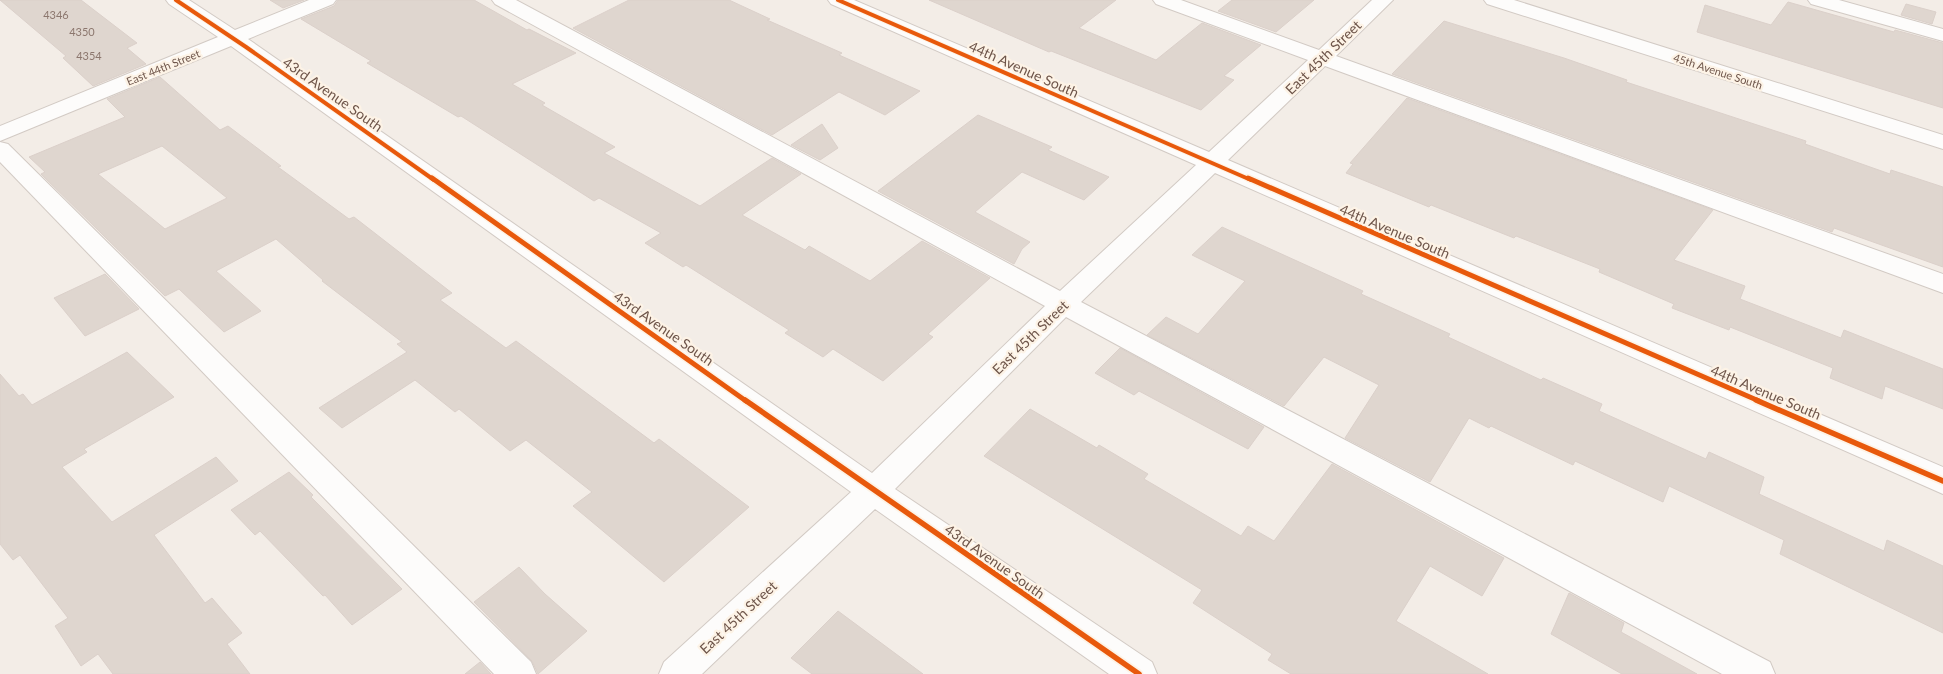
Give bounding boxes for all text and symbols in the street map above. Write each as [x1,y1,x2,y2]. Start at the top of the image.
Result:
house number: 4346 [43,8,69,21]
street label: East 45th Street [1281,16,1365,98]
house number: 4350 [69,25,95,38]
street label: 44th Avenue South [967,37,1081,101]
street label: East 44th Street [124,46,202,88]
house number: 4354 [76,49,102,62]
street label: 45th Avenue South [1672,50,1764,92]
street label: 43rd Avenue South [280,53,386,135]
street label: 44th Avenue South [1337,200,1453,262]
street label: 43rd Avenue South [611,287,717,369]
street label: East 45th Street [988,296,1072,378]
street label: 44th Avenue South [1708,361,1824,423]
street label: 43rd Avenue South [942,520,1048,602]
street label: East 45th Street [696,577,780,657]

